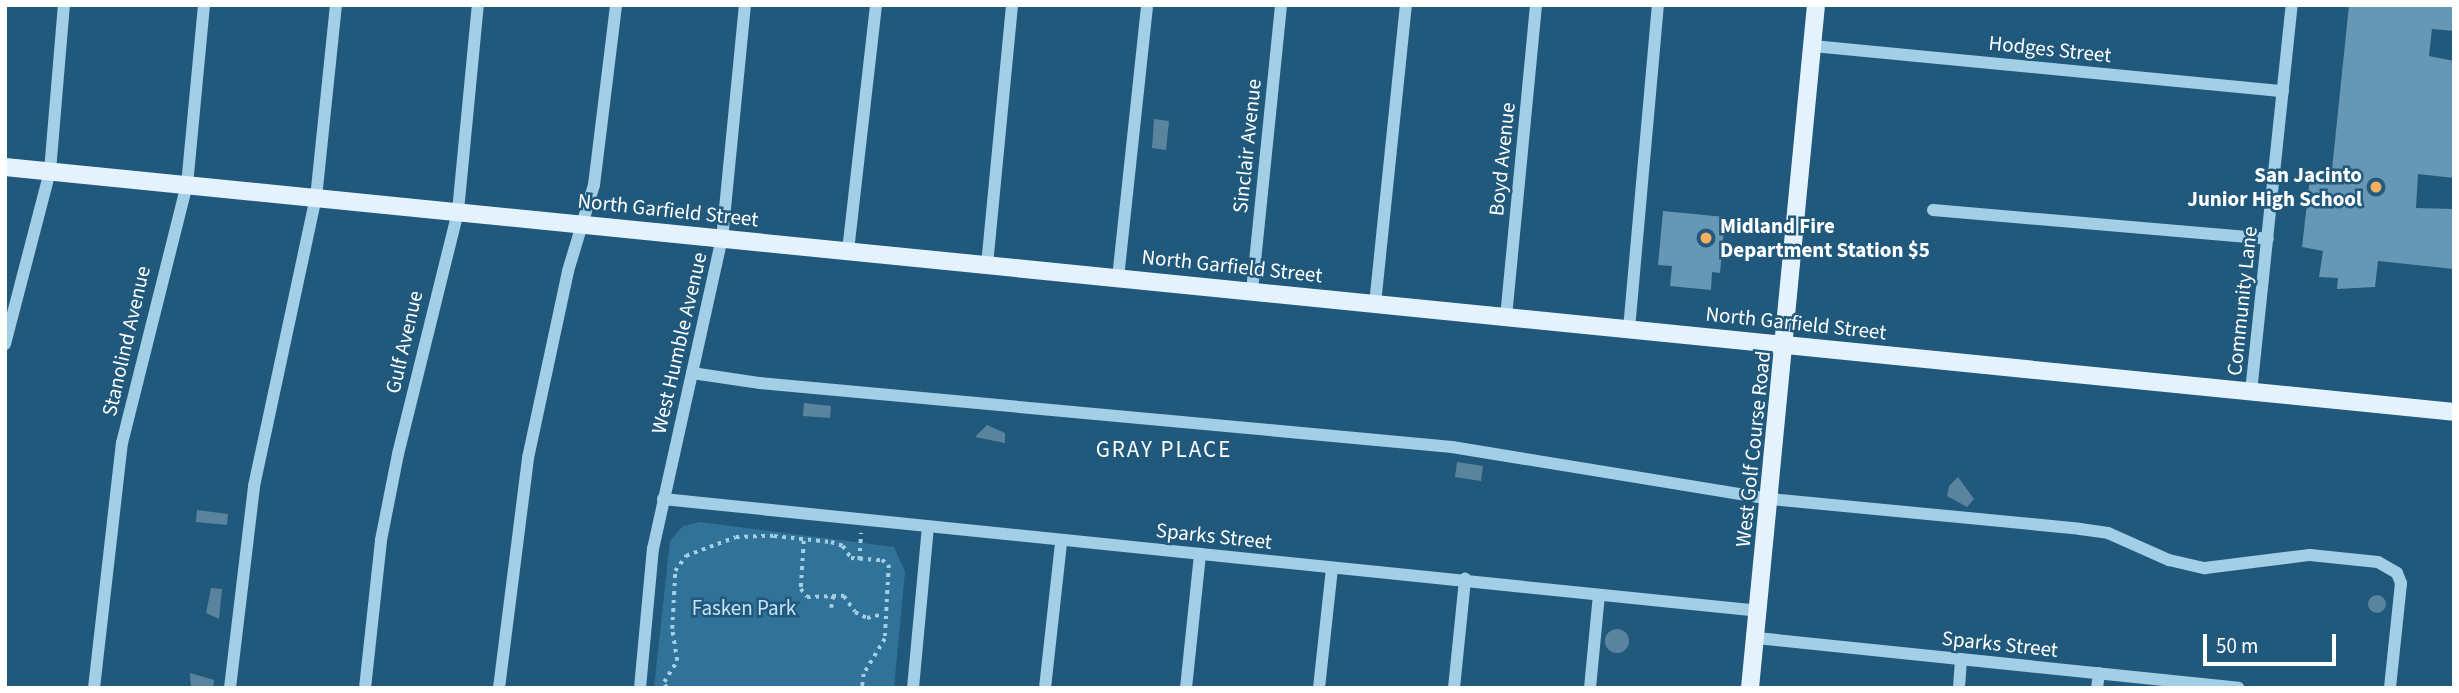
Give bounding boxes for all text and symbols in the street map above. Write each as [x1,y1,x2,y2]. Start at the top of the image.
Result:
street label: Hodges Street [1987,30,2113,68]
street label: Sinclair Avenue [1227,78,1267,214]
street label: Boyd Avenue [1484,101,1520,217]
place label: San Jacinto Junior High School [2187,162,2362,212]
marker: San Jacinto Junior High School [2368,179,2384,195]
street label: North Garfield Street [577,188,759,232]
place label: Midland Fire Department Station $5 [1720,213,1930,263]
street label: Community Lane [2222,225,2262,377]
marker: Midland Fire Department Station $5 [1698,230,1714,246]
street label: North Garfield Street [1141,244,1323,288]
street label: West Humble Avenue [646,250,712,436]
street label: Stanolind Avenue [96,263,156,419]
street label: Gulf Avenue [380,288,428,396]
street label: North Garfield Street [1705,301,1887,345]
street label: West Golf Course Road [1730,350,1776,548]
district label: GRAY PLACE [1097,436,1231,464]
street label: Sparks Street [1155,517,1273,555]
park label: Fasken Park [692,595,796,621]
scale bar [2207,620,2340,664]
street label: Sparks Street [1941,625,2059,663]
text: 50 m [2216,631,2258,661]

